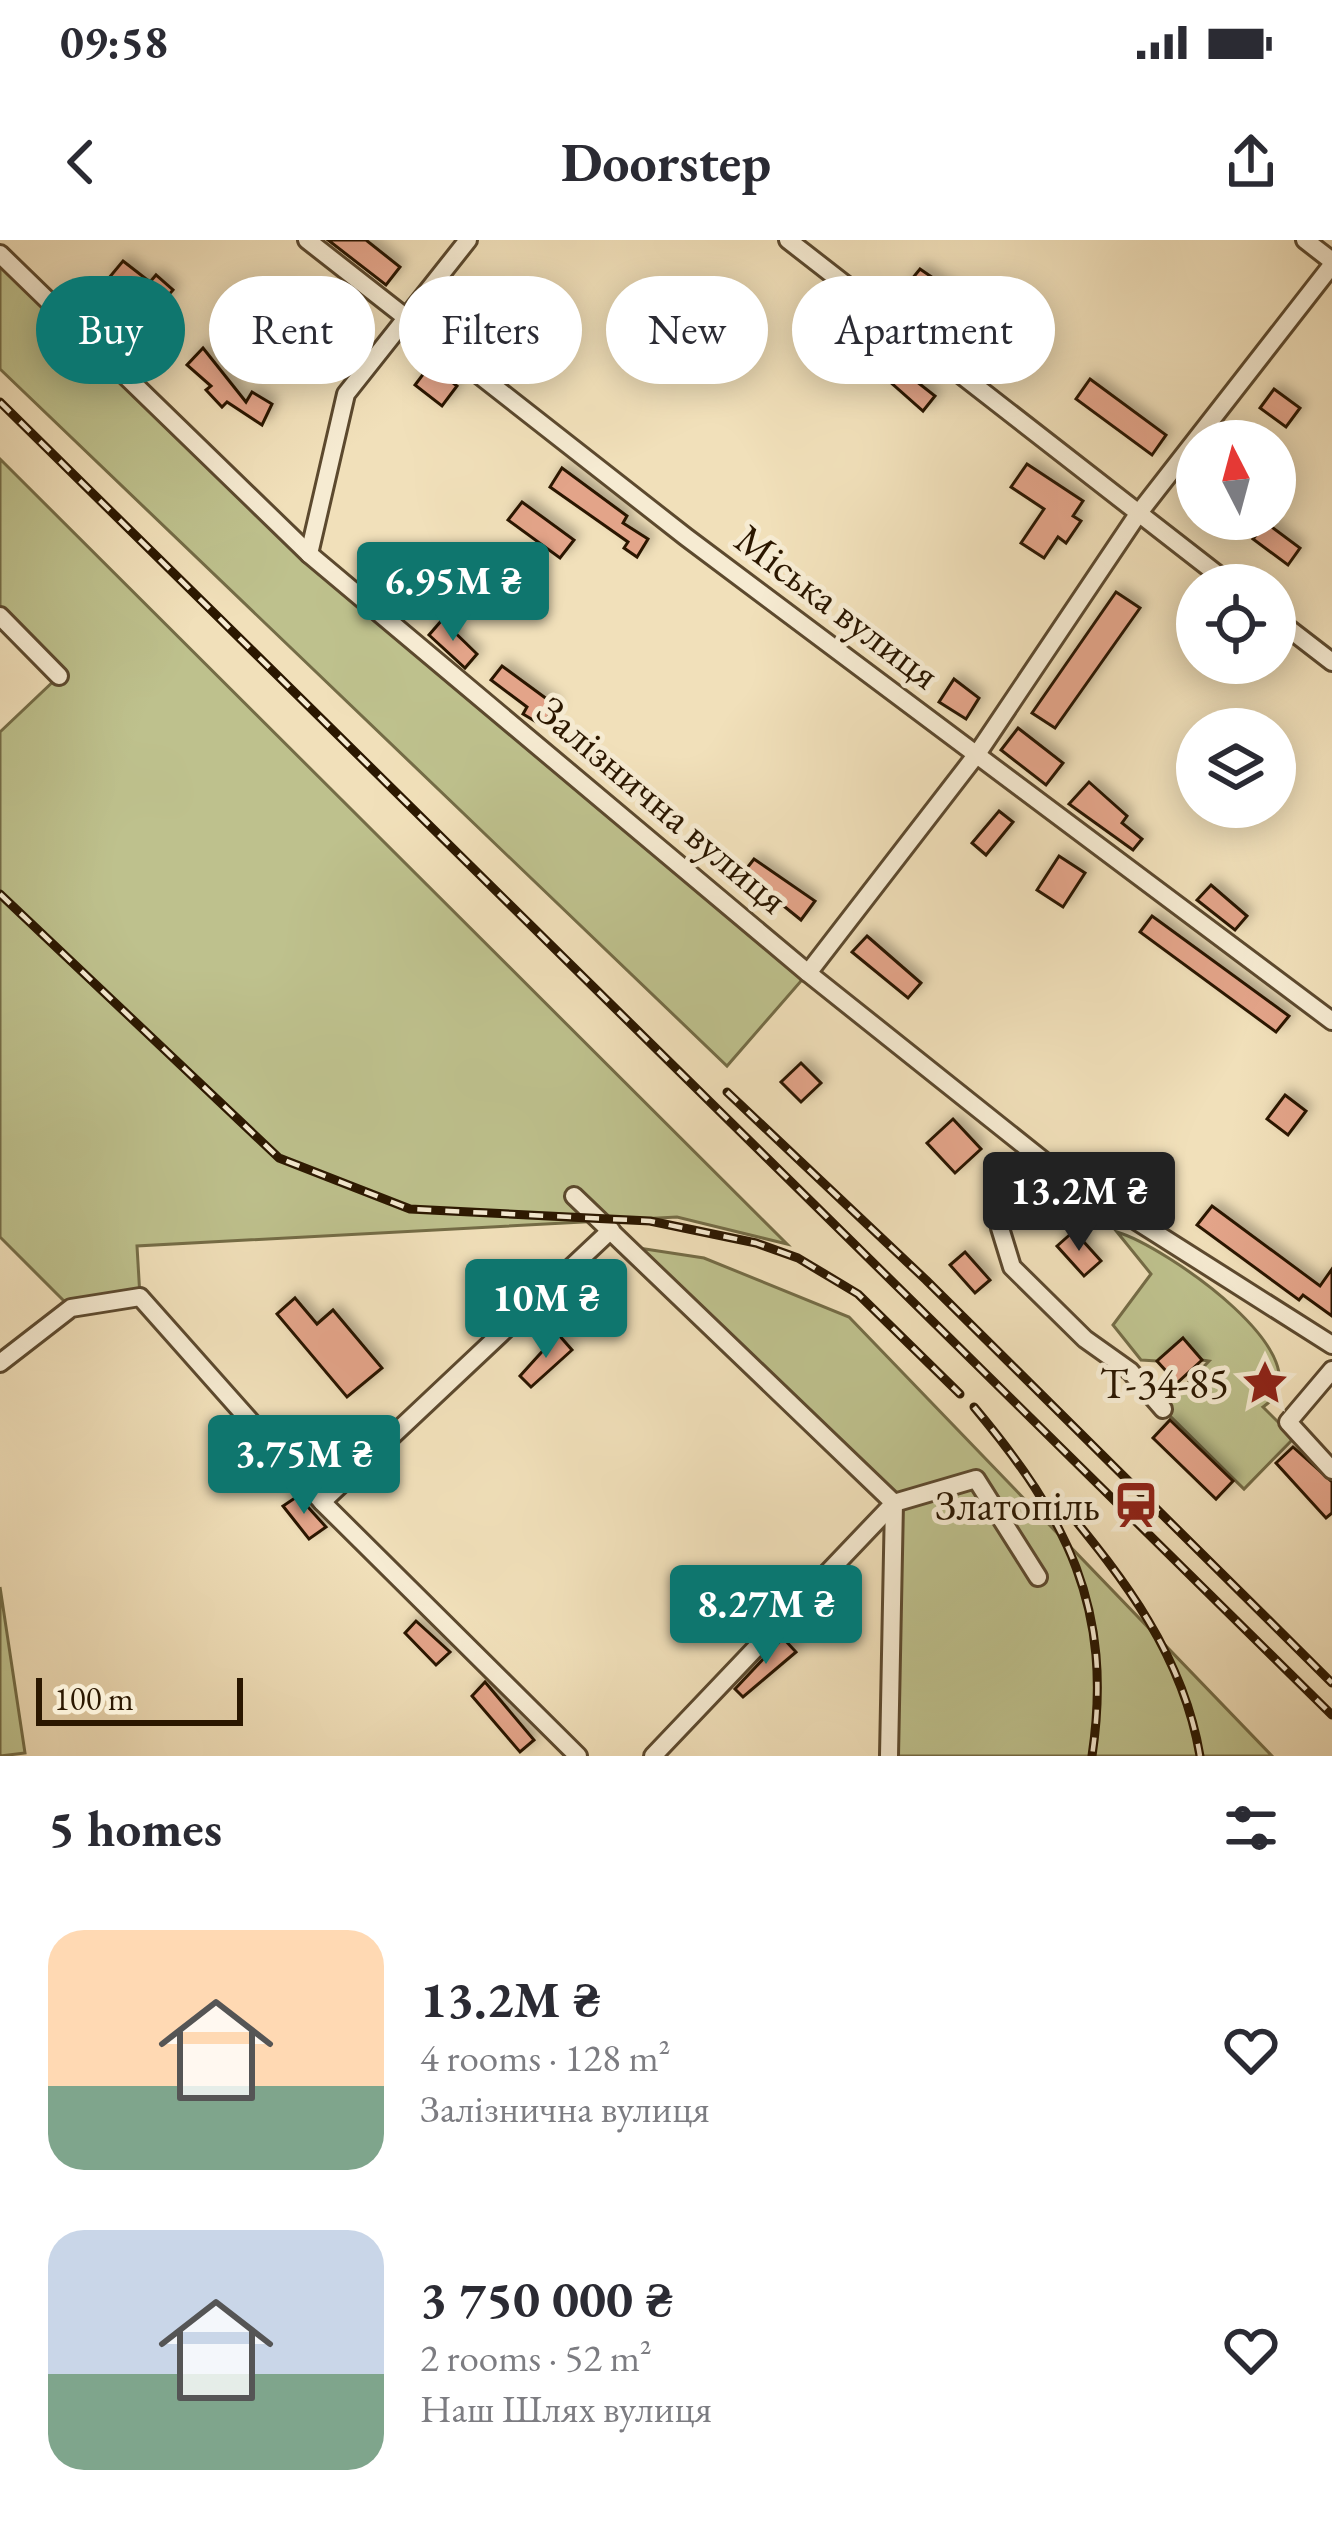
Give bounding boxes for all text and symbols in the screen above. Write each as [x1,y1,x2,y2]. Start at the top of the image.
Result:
text: 09:58 [60,13,168,71]
text: Doorstep [561,127,771,197]
icon: back [48,129,114,195]
icon: share [1218,129,1284,195]
chip: Buy [36,276,185,384]
chip: Rent [209,276,375,384]
chip: Filters [399,276,582,384]
chip: New [606,276,768,384]
chip: Apartment [792,276,1055,384]
north arrow [1176,420,1296,540]
map controls [1176,420,1296,828]
street label: Міська вулиця [724,511,951,701]
pin: 6.95M ₴ [342,542,564,644]
text: 6.95M ₴ [384,555,522,606]
button: locate [1176,564,1296,684]
street label: Залізнична вулиця [526,683,800,926]
button: layers [1176,708,1296,828]
pin: 13.2M ₴ [968,1152,1190,1254]
text: 13.2M ₴ [1010,1165,1148,1216]
pin: 10M ₴ [462,1259,630,1361]
text: 10M ₴ [492,1272,600,1323]
place label: Т-34-85 [1100,1356,1229,1411]
place icon: Т-34-85 [1240,1358,1290,1408]
pin: 3.75M ₴ [193,1415,415,1517]
text: 3.75M ₴ [235,1428,373,1479]
place label: Златопіль [935,1478,1100,1533]
station icon: Златопіль [1111,1480,1161,1530]
pin: 8.27M ₴ [655,1565,877,1667]
text: 8.27M ₴ [697,1578,835,1629]
scale bar [36,1672,243,1725]
text: 100 m [54,1677,134,1720]
text: 5 homes [48,1795,222,1861]
icon: filters [1218,1795,1284,1861]
text: 13.2M ₴ [420,1966,601,2032]
icon: home [144,1978,288,2122]
icon: heart [1218,2017,1284,2083]
text: 4 rooms · 128 m² [420,2032,671,2083]
text: Залізнична вулиця [420,2083,710,2134]
text: 3 750 000 ₴ [420,2266,673,2332]
icon: home [144,2278,288,2422]
icon: heart [1218,2317,1284,2383]
text: 2 rooms · 52 m² [420,2332,652,2383]
text: Наш Шлях вулиця [420,2383,712,2434]

